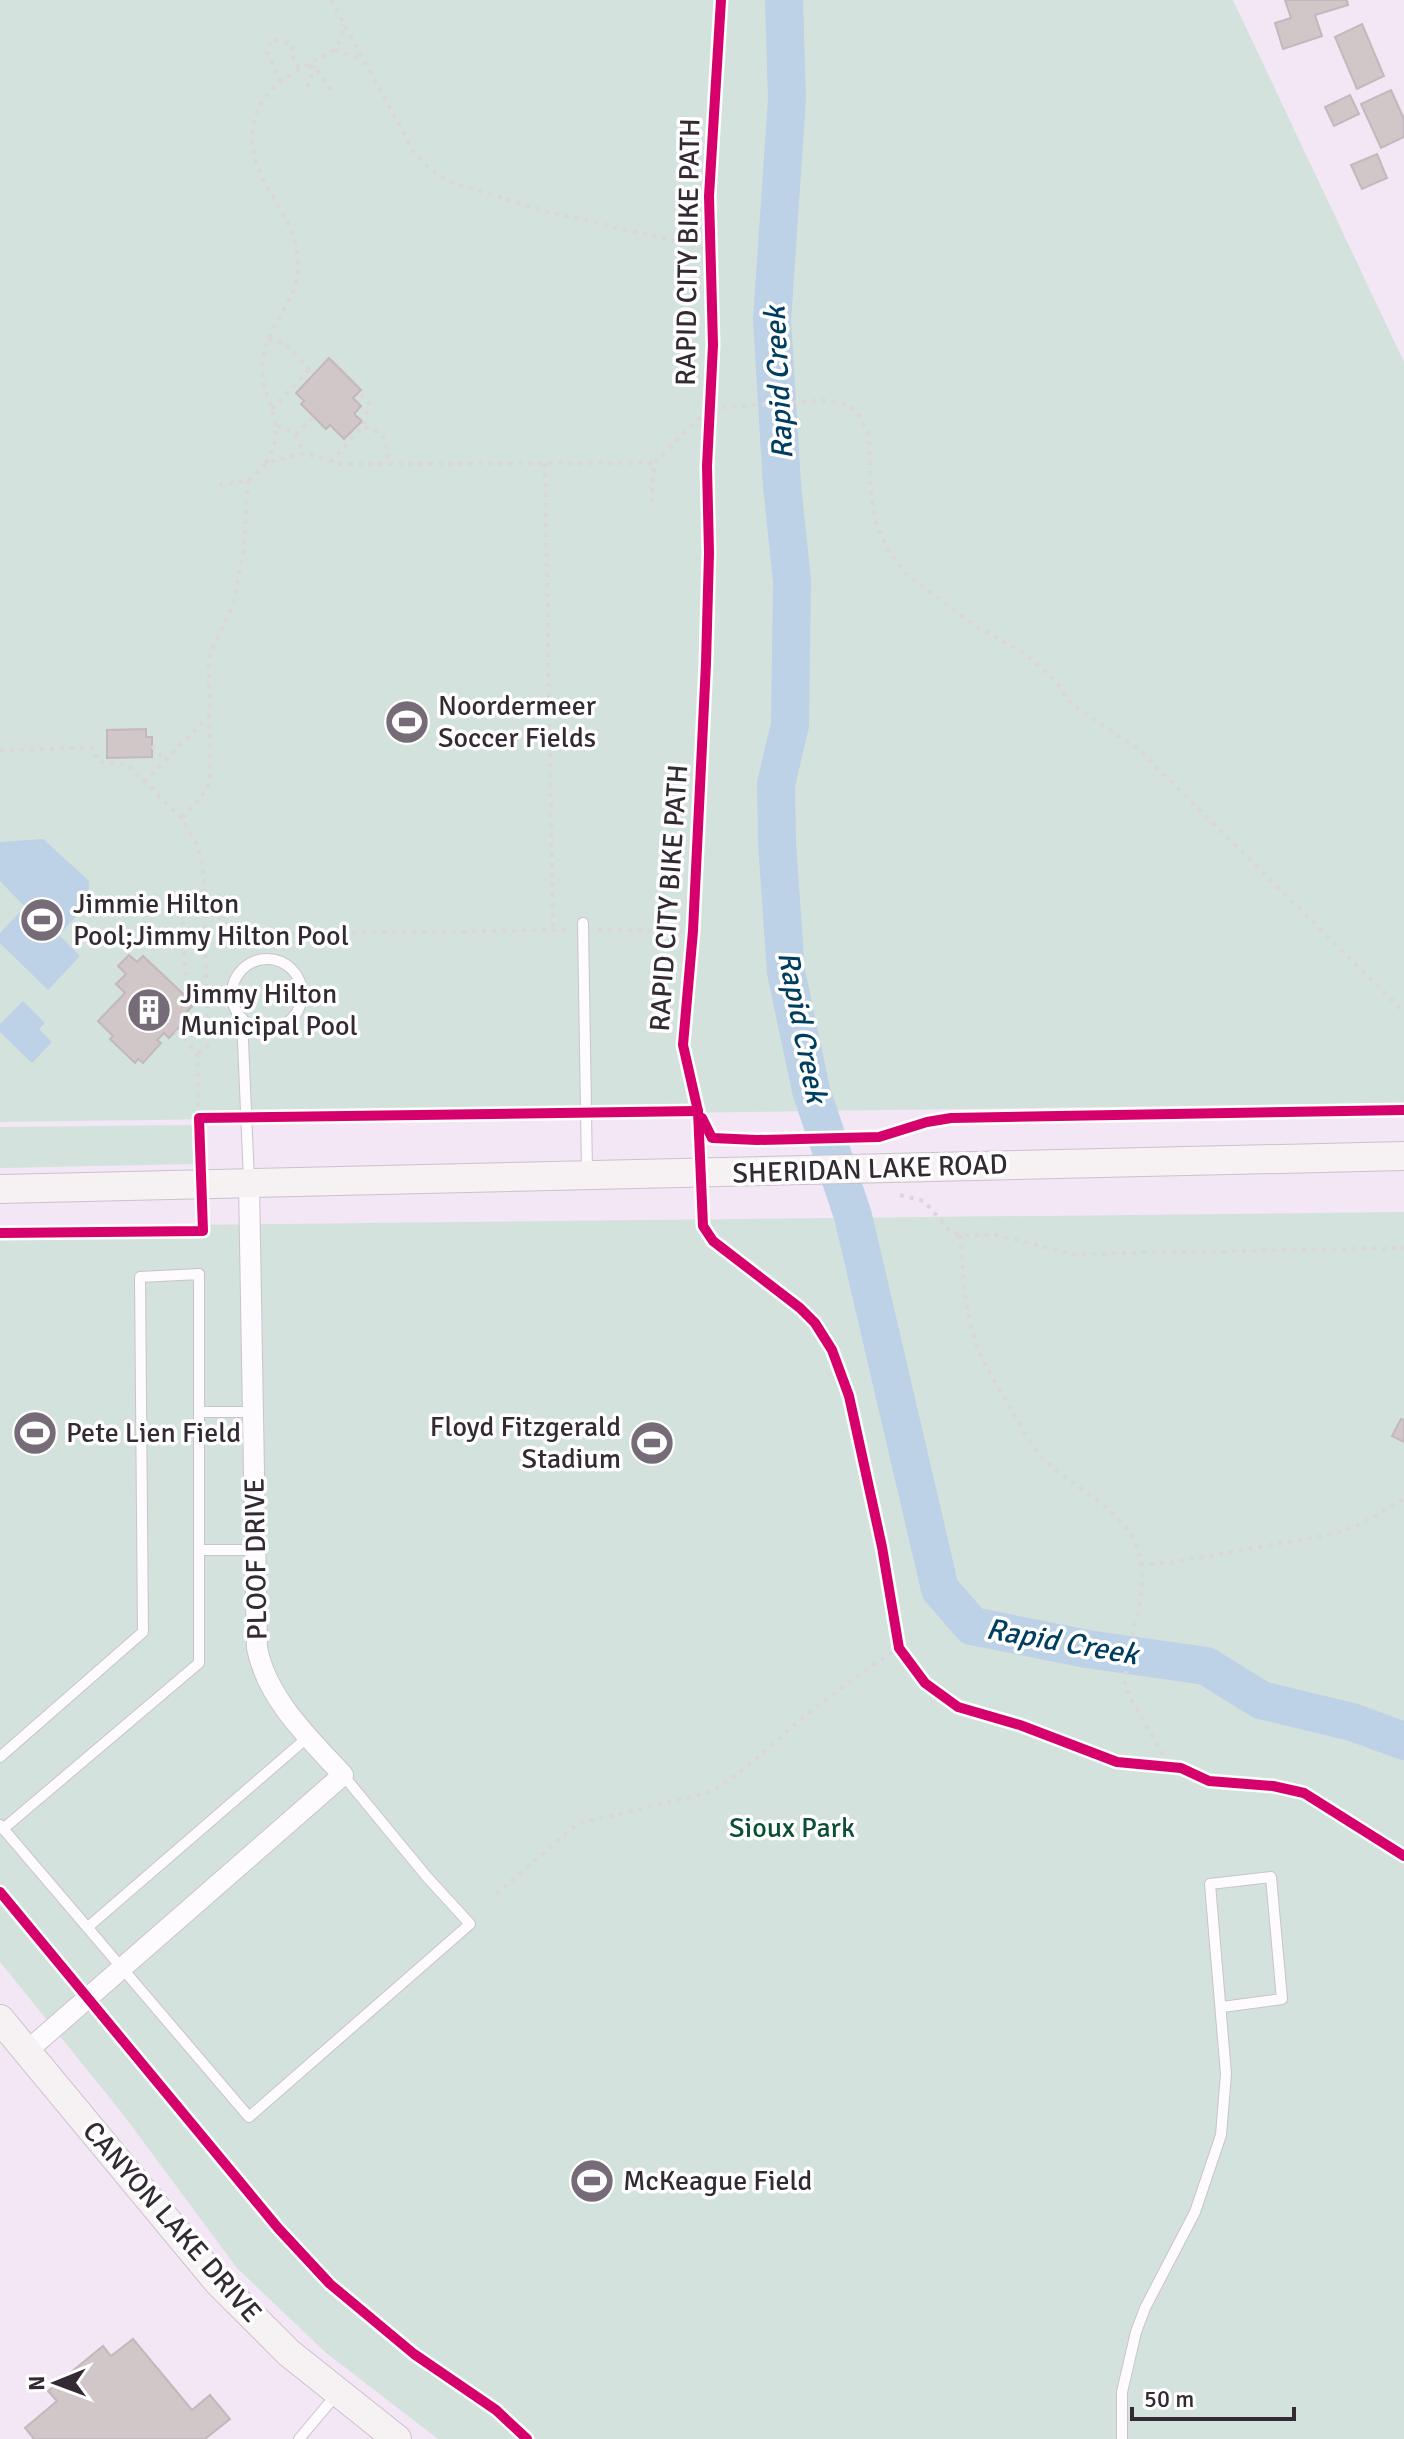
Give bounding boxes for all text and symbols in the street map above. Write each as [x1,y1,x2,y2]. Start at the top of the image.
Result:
street label: RAPID CITY BIKE PATH [669,118,707,386]
water label: Rapid Creek [756,303,801,460]
place label: Noordermeer Soccer Fields [438,689,597,755]
sports icon: Noordermeer Soccer Fields [383,698,431,746]
street label: RAPID CITY BIKE PATH [643,763,695,1033]
place label: Jimmie Hilton Pool;Jimmy Hilton Pool [73,887,349,953]
sports icon: Jimmie Hilton Pool;Jimmy Hilton Pool [18,896,66,944]
water label: Rapid Creek [769,948,835,1109]
place label: Jimmy Hilton Municipal Pool [180,977,358,1043]
building icon: Jimmy Hilton Municipal Pool [125,986,173,1034]
street label: SHERIDAN LAKE ROAD [732,1147,1008,1191]
sports icon: Pete Lien Field [11,1409,59,1457]
place label: Floyd Fitzgerald Stadium [430,1410,621,1476]
place label: Pete Lien Field [66,1416,241,1450]
sports icon: Floyd Fitzgerald Stadium [628,1419,676,1467]
street label: PLOOF DRIVE [238,1477,274,1641]
water label: Rapid Creek [983,1610,1144,1674]
park label: Sioux Park [729,1811,855,1845]
street label: CANYON LAKE DRIVE [75,2114,269,2330]
sports icon: McKeague Field [568,2157,616,2205]
place label: McKeague Field [623,2164,812,2198]
north arrow [16,2343,96,2423]
scale bar [1132,2371,1294,2421]
text: N [23,2375,50,2391]
text: 50 m [1144,2384,1194,2414]

